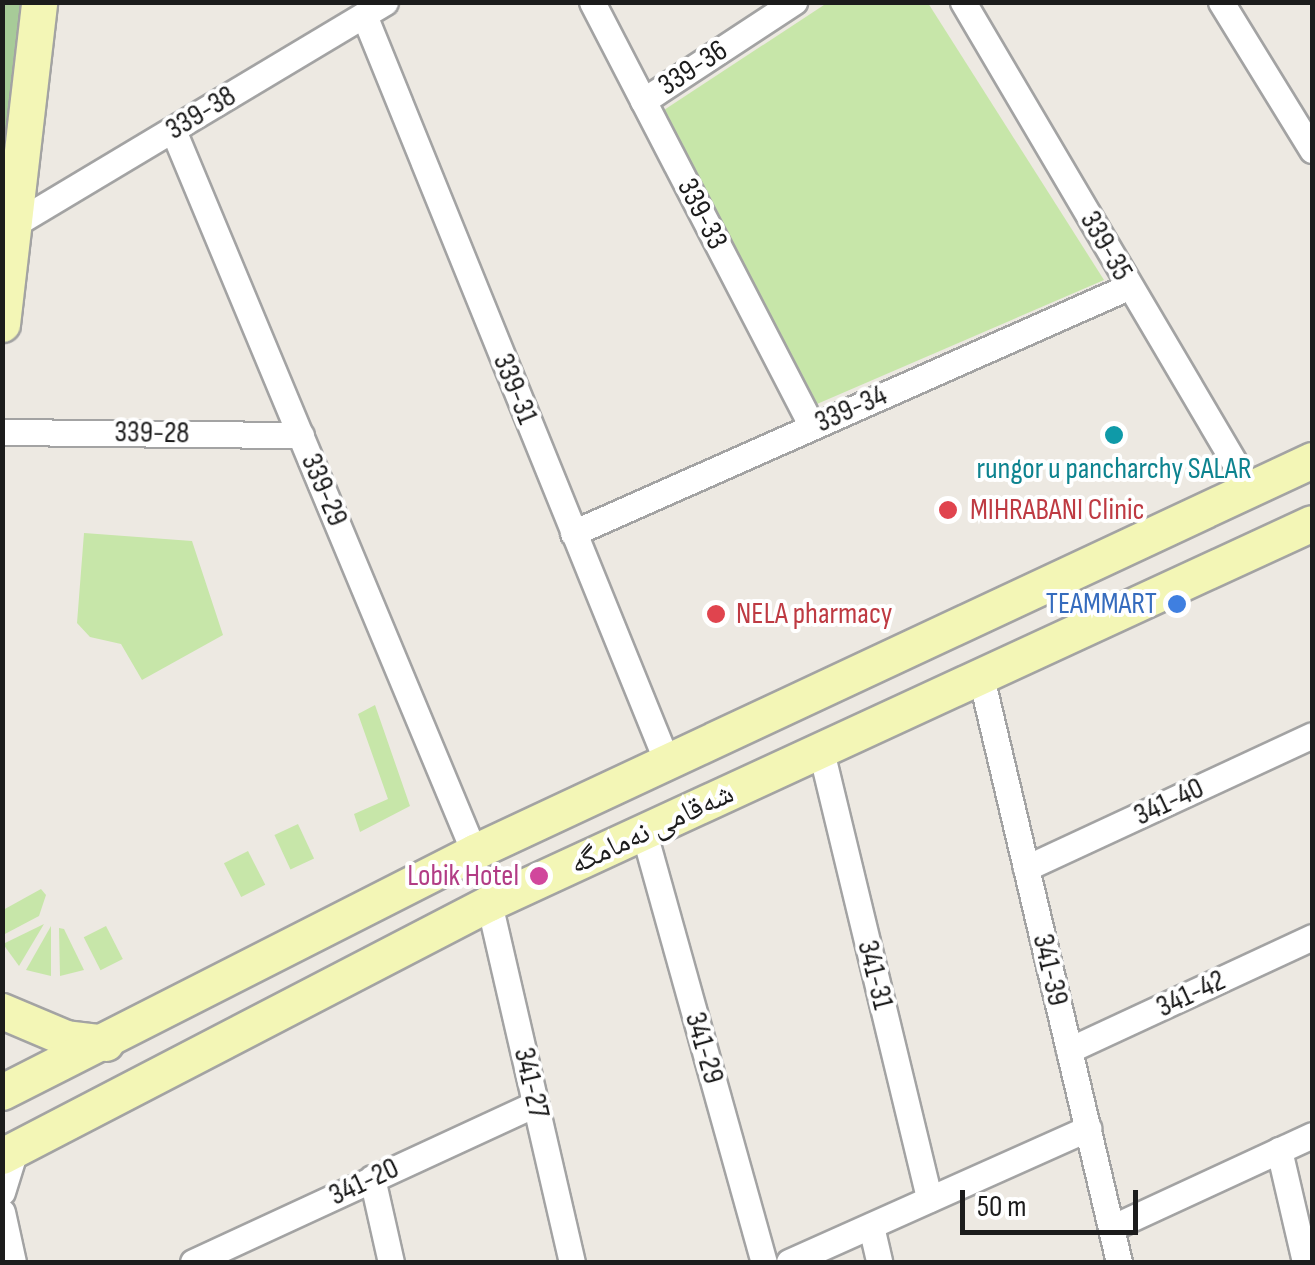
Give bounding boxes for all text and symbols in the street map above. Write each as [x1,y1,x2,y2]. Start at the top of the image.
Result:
street label: 339-36 [652,32,734,104]
street label: 339-38 [159,78,243,148]
street label: 339-33 [669,173,735,255]
street label: 339-35 [1072,205,1140,287]
street label: 339-31 [485,349,545,429]
street label: 339-34 [810,377,892,441]
street label: 339-28 [114,414,190,452]
marker: rungor u pancharchy SALAR [1103,424,1125,446]
street label: 339-29 [293,448,355,532]
place label: rungor u pancharchy SALAR [976,451,1252,487]
place label: MIHRABANI Clinic [970,492,1145,528]
marker: MIHRABANI Clinic [935,497,961,523]
place label: TEAMMART [1046,586,1157,622]
marker: TEAMMART [1166,593,1188,615]
place label: NELA pharmacy [736,596,892,632]
marker: NELA pharmacy [705,603,727,625]
street label: 341-40 [1128,770,1210,834]
street label: شەقامی نەمامگە [564,775,740,883]
place label: Lobik Hotel [407,858,519,894]
marker: Lobik Hotel [528,865,550,887]
street label: 341-39 [1024,931,1076,1009]
street label: 341-31 [849,937,901,1013]
street label: 341-42 [1151,963,1231,1025]
street label: 341-29 [677,1008,731,1088]
street label: 341-27 [505,1044,557,1122]
street label: 341-20 [324,1150,404,1214]
scale bar [965,1170,1142,1232]
text: 50 m [977,1189,1026,1225]

